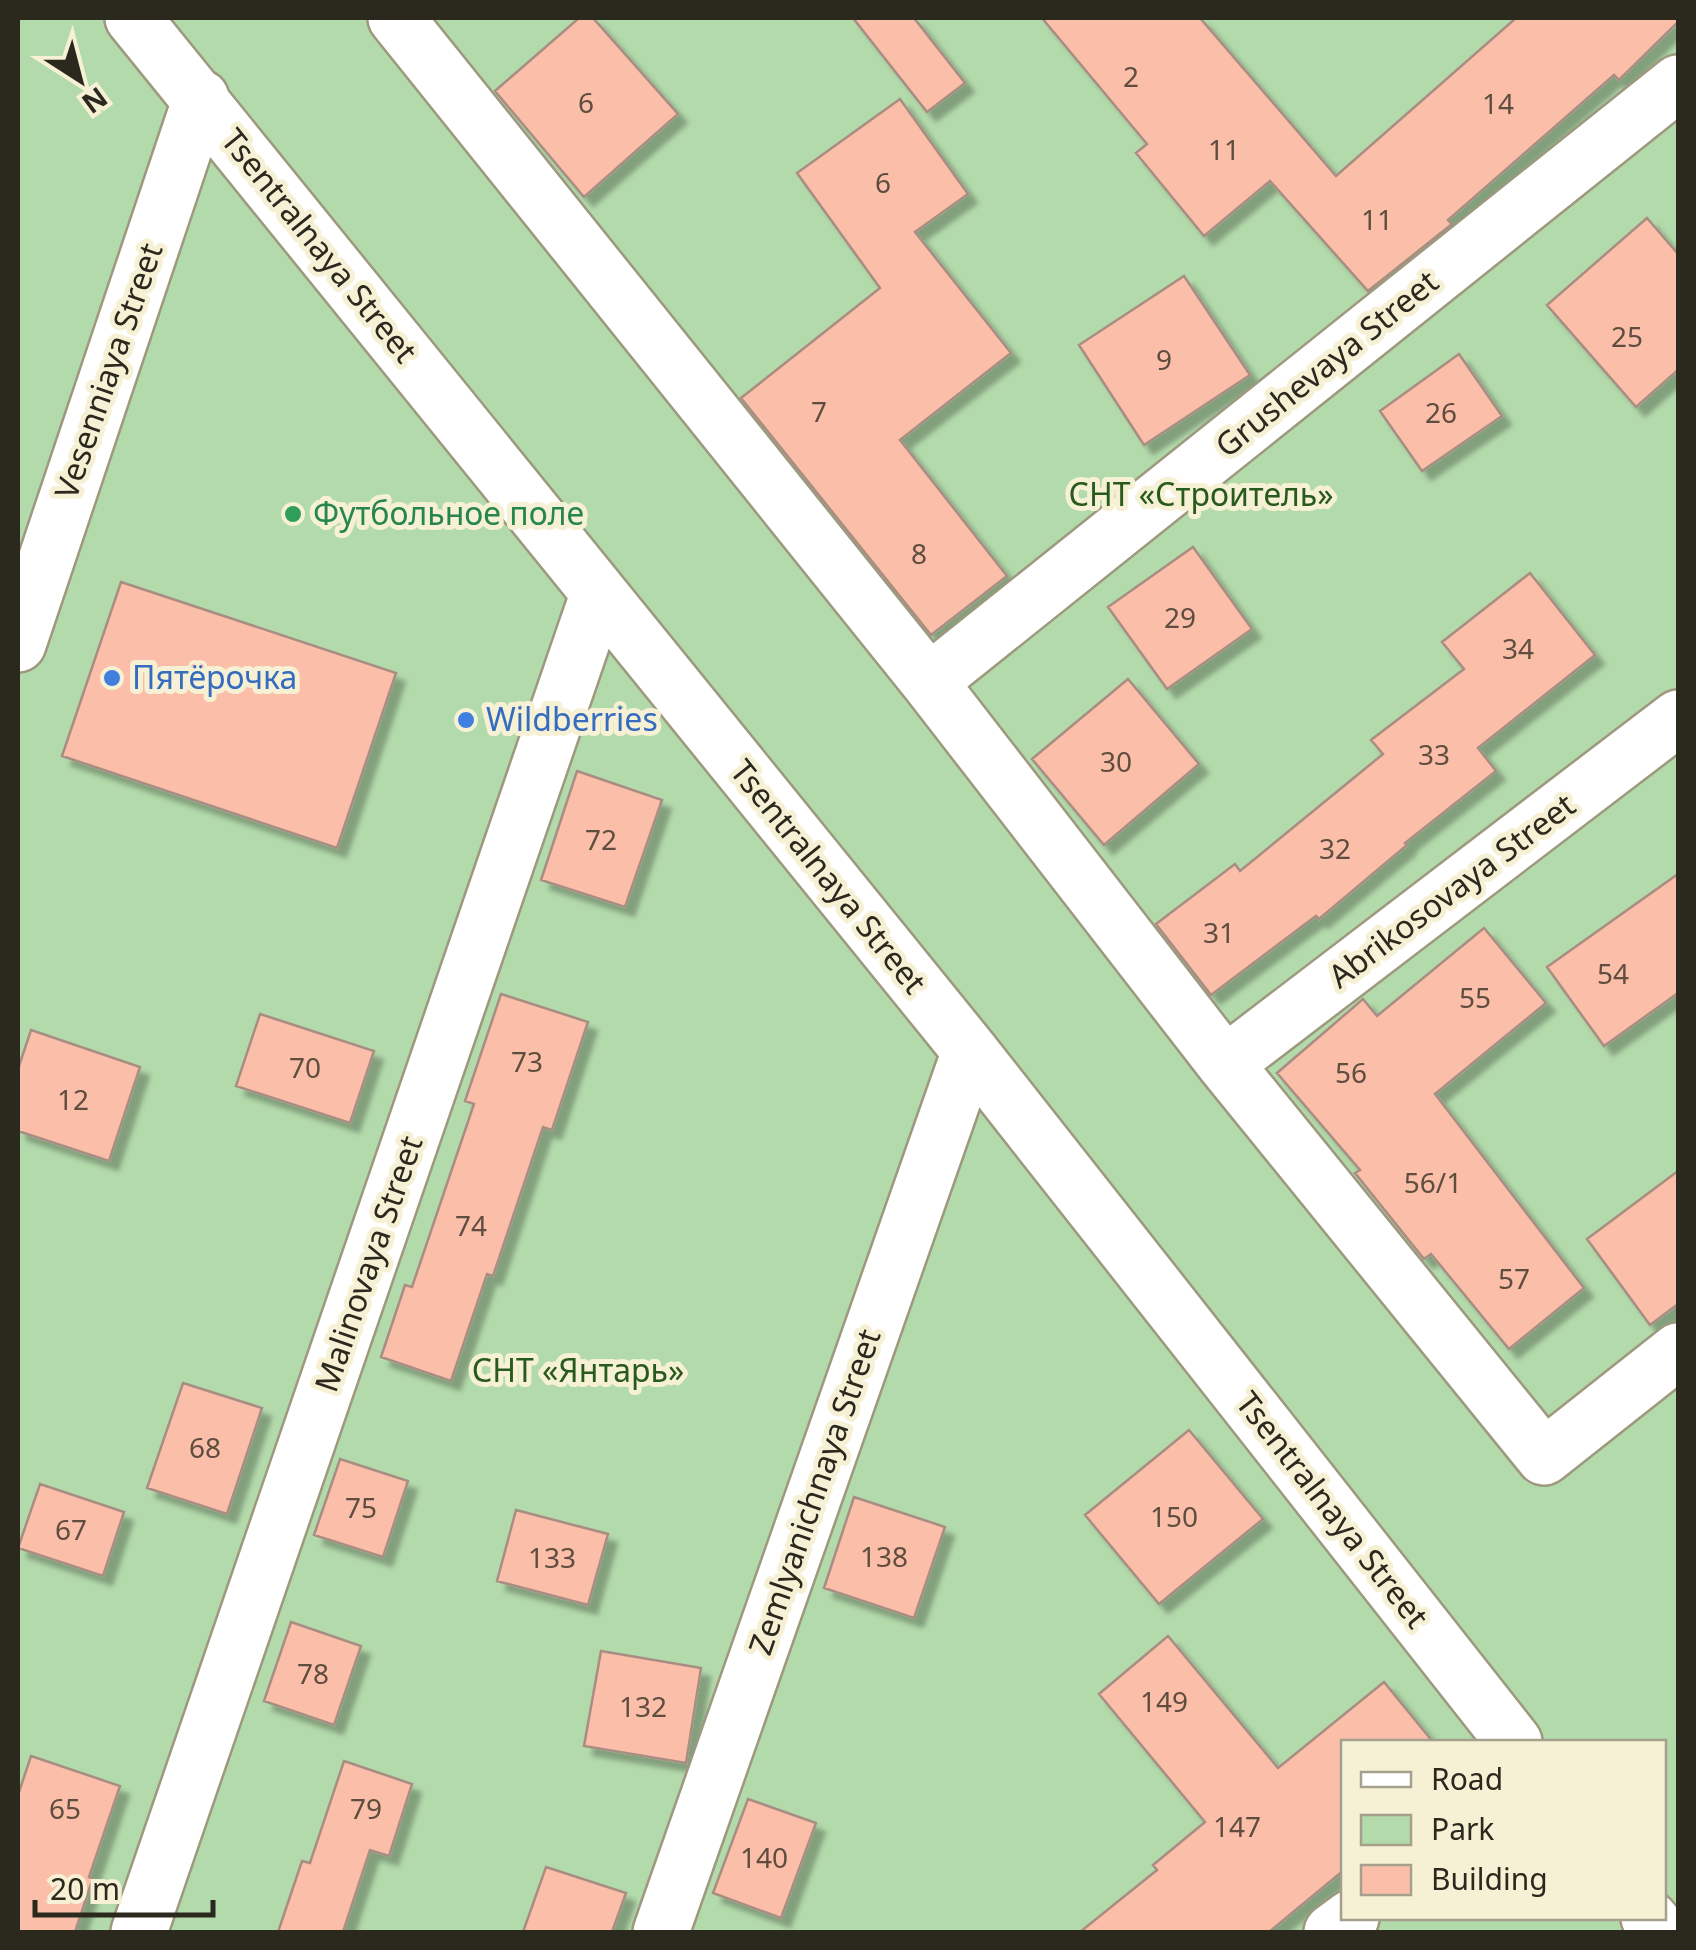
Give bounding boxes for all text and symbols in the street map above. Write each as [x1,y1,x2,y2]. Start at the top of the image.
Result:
north arrow [30,30,130,130]
house number: 2 [1123,57,1139,95]
text: N [75,79,116,123]
house number: 6 [578,83,594,121]
house number: 14 [1482,84,1514,122]
street label: Tsentralnaya Street [213,119,428,371]
house number: 11 [1208,130,1240,168]
house number: 6 [875,163,891,201]
house number: 11 [1361,200,1393,238]
street label: Vesenniaya Street [44,237,171,504]
street label: Grushevaya Street [1206,260,1446,466]
house number: 25 [1611,317,1643,355]
house number: 9 [1156,340,1172,378]
house number: 7 [811,392,827,430]
house number: 26 [1425,393,1457,431]
park label: СНТ «Строитель» [1068,472,1334,515]
place label: Футбольное поле [313,491,584,534]
marker: Футбольное поле [282,503,304,525]
house number: 8 [911,534,927,572]
house number: 29 [1164,598,1196,636]
house number: 34 [1502,629,1534,667]
place label: Пятёрочка [132,655,297,698]
marker: Пятёрочка [101,667,123,689]
place label: Wildberries [486,697,658,740]
marker: Wildberries [455,709,477,731]
house number: 33 [1418,735,1450,773]
house number: 30 [1100,742,1132,780]
street label: Tsentralnaya Street [722,750,937,1002]
street label: Abrikosovaya Street [1319,783,1583,997]
house number: 72 [585,820,617,858]
house number: 32 [1319,829,1351,867]
house number: 31 [1203,913,1235,951]
house number: 54 [1597,954,1629,992]
house number: 55 [1459,978,1491,1016]
house number: 73 [511,1042,543,1080]
house number: 70 [289,1048,321,1086]
house number: 56 [1335,1053,1367,1091]
house number: 12 [57,1080,89,1118]
street label: Malinovaya Street [304,1130,432,1397]
house number: 56/1 [1404,1163,1462,1201]
house number: 74 [455,1206,487,1244]
house number: 57 [1498,1259,1530,1297]
street label: Zemlyanichnaya Street [738,1323,890,1660]
park label: СНТ «Янтарь» [472,1348,684,1391]
street label: Tsentralnaya Street [1227,1382,1439,1636]
house number: 68 [189,1428,221,1466]
house number: 75 [345,1488,377,1526]
house number: 150 [1150,1497,1198,1535]
house number: 67 [55,1510,87,1548]
house number: 138 [860,1537,908,1575]
house number: 133 [528,1538,576,1576]
house number: 78 [297,1654,329,1692]
house number: 149 [1140,1682,1188,1720]
house number: 132 [619,1687,667,1725]
legend [1341,1740,1666,1920]
text: Road [1431,1758,1503,1799]
house number: 65 [49,1789,81,1827]
house number: 79 [350,1789,382,1827]
house number: 147 [1213,1807,1261,1845]
text: Park [1431,1808,1494,1849]
house number: 140 [740,1838,788,1876]
scale bar [35,1855,212,1917]
text: Building [1431,1858,1548,1899]
text: 20 m [50,1868,120,1909]

